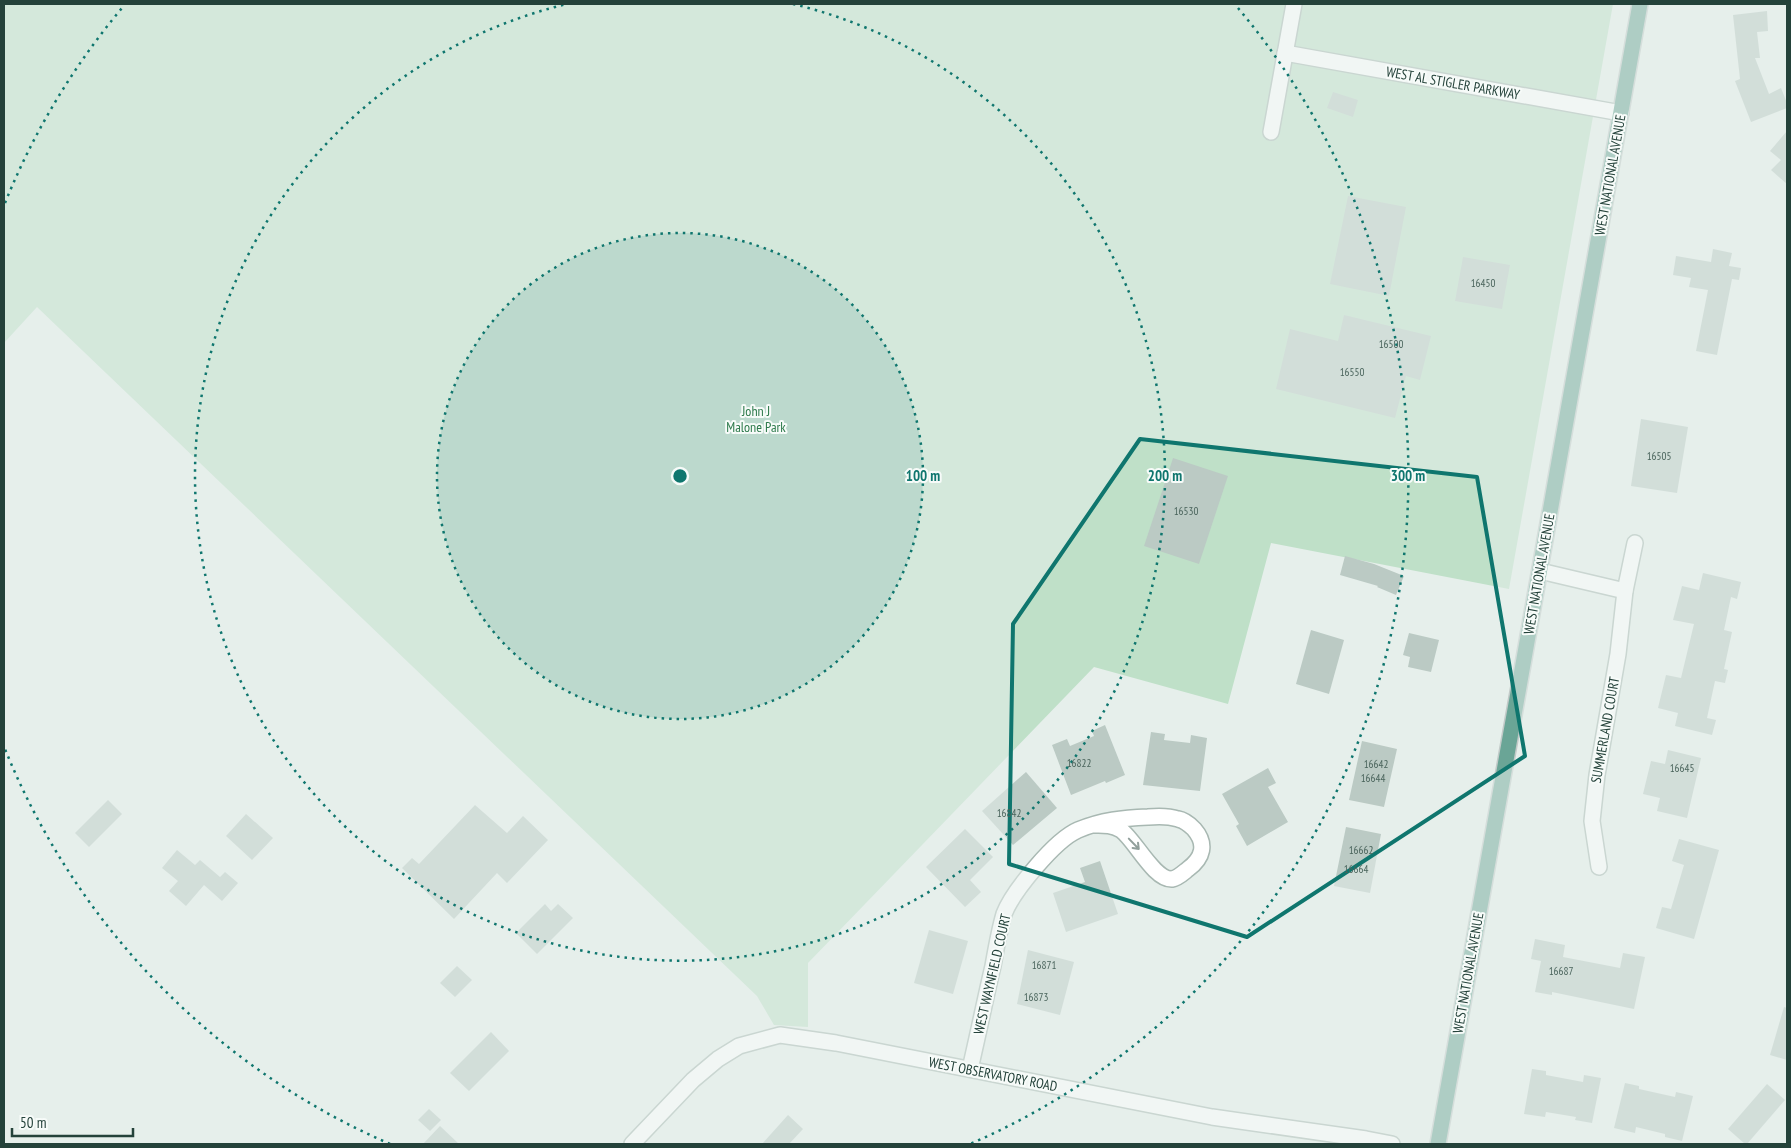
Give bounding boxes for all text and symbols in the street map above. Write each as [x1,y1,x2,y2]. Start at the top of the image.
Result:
street label: WEST AL STIGLER PARKWAY [1385,62,1522,104]
street label: WEST NATIONAL AVENUE [1591,113,1629,237]
house number: 16450 [1471,276,1495,290]
house number: 16500 [1379,337,1403,351]
house number: 16550 [1340,365,1364,379]
park label: John J Malone Park [726,402,786,436]
house number: 16505 [1647,449,1671,463]
text: 100 m [906,466,940,485]
text: 200 m [1148,466,1182,485]
text: 300 m [1391,466,1425,485]
centre of rings [671,467,689,485]
house number: 16530 [1174,504,1198,518]
street label: WEST NATIONAL AVENUE [1520,512,1558,636]
street label: SUMMERLAND COURT [1587,675,1623,785]
house number: 16822 [1067,756,1091,770]
house number: 16642 [1364,757,1388,771]
house number: 16645 [1670,761,1694,775]
house number: 16644 [1361,771,1385,785]
house number: 16842 [997,806,1021,820]
one-way arrow [1128,837,1140,850]
house number: 16662 [1349,843,1373,857]
house number: 16664 [1344,862,1368,876]
street label: WEST WAYNFIELD COURT [969,911,1015,1036]
street label: WEST NATIONAL AVENUE [1449,911,1487,1035]
house number: 16871 [1032,958,1056,972]
house number: 16687 [1549,964,1573,978]
house number: 16873 [1024,990,1048,1004]
street label: WEST OBSERVATORY ROAD [927,1053,1059,1095]
scale bar [12,1106,134,1138]
text: 50 m [20,1113,46,1132]

